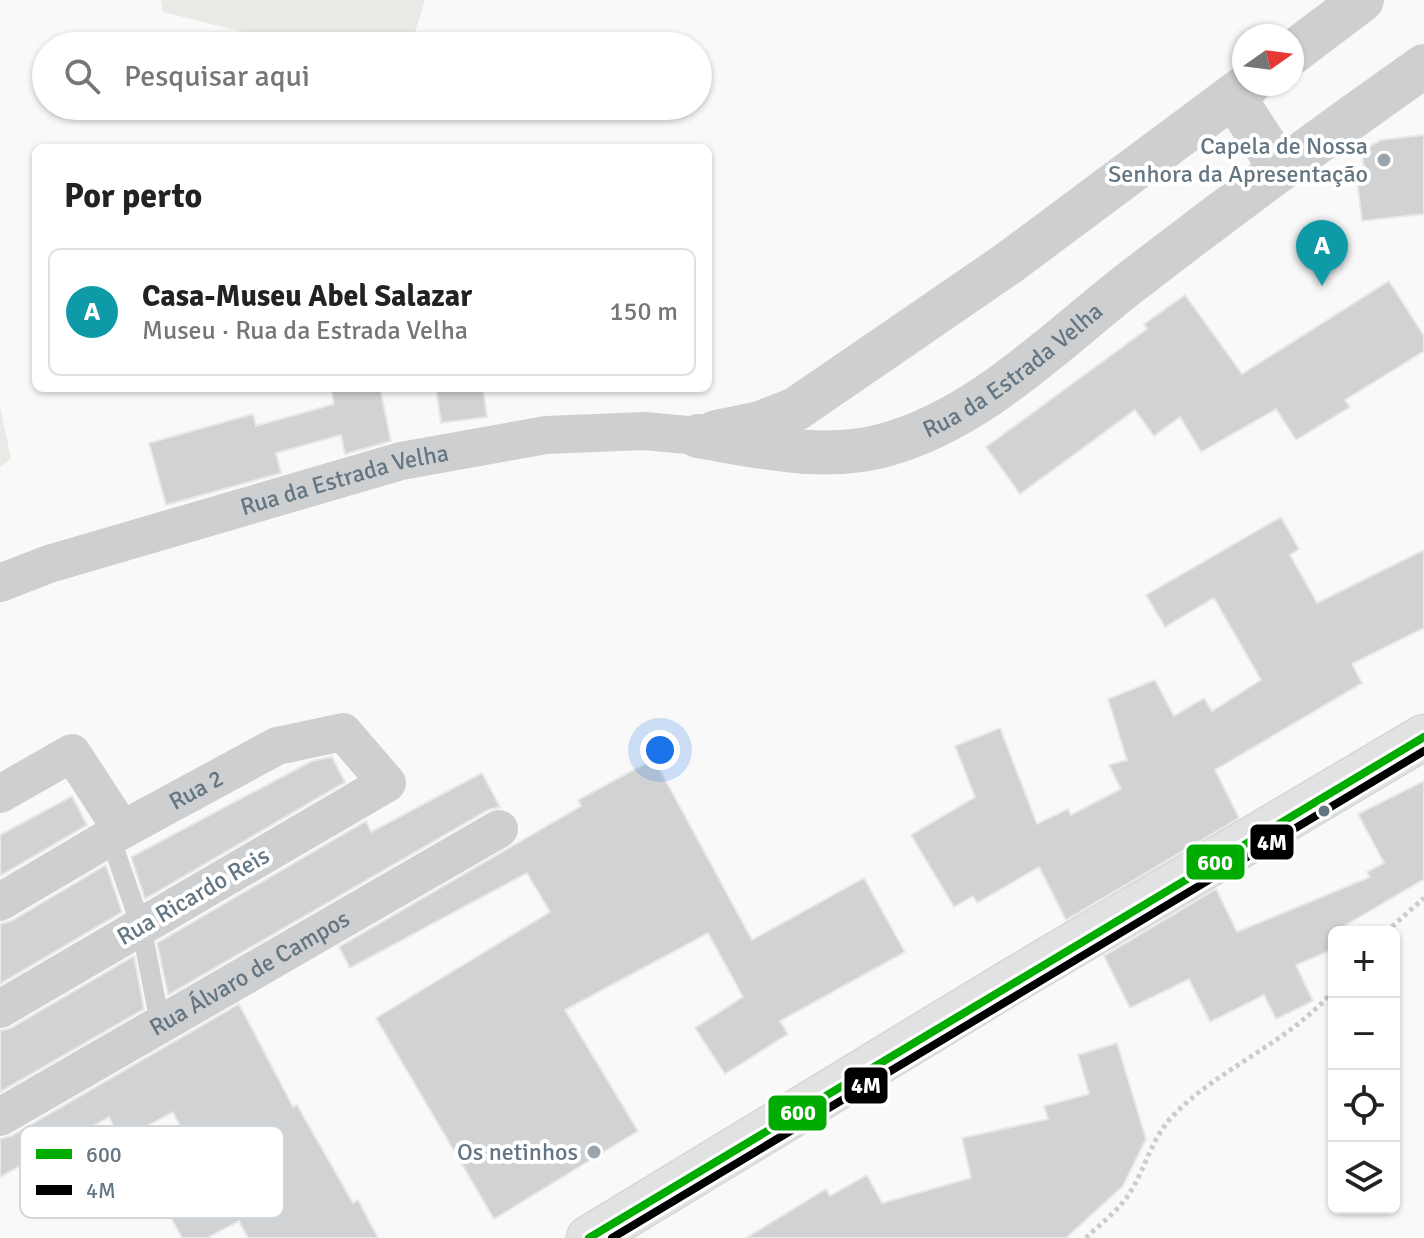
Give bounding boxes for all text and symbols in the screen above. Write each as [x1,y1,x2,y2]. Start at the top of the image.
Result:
north arrow [1232,24,1304,96]
search box [32,32,712,120]
icon: search [60,54,104,98]
text: Pesquisar aqui [124,58,310,95]
place label: Capela de Nossa Senhora da Apresentação [1108,131,1368,189]
marker: Capela de Nossa Senhora da Apresentação [1375,151,1393,169]
text: Por perto [64,175,202,217]
pin: A [1296,220,1348,286]
text: Casa-Museu Abel Salazar [142,278,472,315]
text: A [84,296,100,328]
text: 150 m [609,296,678,328]
street label: Rua da Estrada Velha [918,296,1109,445]
text: Museu · Rua da Estrada Velha [142,315,468,347]
street label: Rua da Estrada Velha [237,438,451,522]
your location [640,730,680,770]
street label: Rua 2 [164,763,229,817]
unlabelled marker [1316,803,1332,819]
line badge: 4M [1249,823,1295,861]
text: 4M [1257,829,1287,856]
street label: Rua Ricardo Reis [111,840,275,952]
line badge: 600 [1185,843,1246,881]
text: 600 [1197,849,1233,876]
street label: Rua Álvaro de Campos [144,903,355,1043]
map controls [1328,926,1400,1214]
button: + [1328,926,1400,998]
button: − [1328,998,1400,1070]
line badge: 4M [843,1066,889,1105]
button: locate [1328,1070,1400,1142]
text: 4M [851,1072,881,1099]
line badge: 600 [767,1094,828,1132]
text: 600 [780,1099,816,1126]
legend [20,1126,284,1218]
place label: Os netinhos [457,1137,578,1167]
text: 600 [86,1141,122,1168]
button: layers [1328,1142,1400,1214]
marker: Os netinhos [585,1143,603,1161]
text: 4M [86,1177,116,1204]

